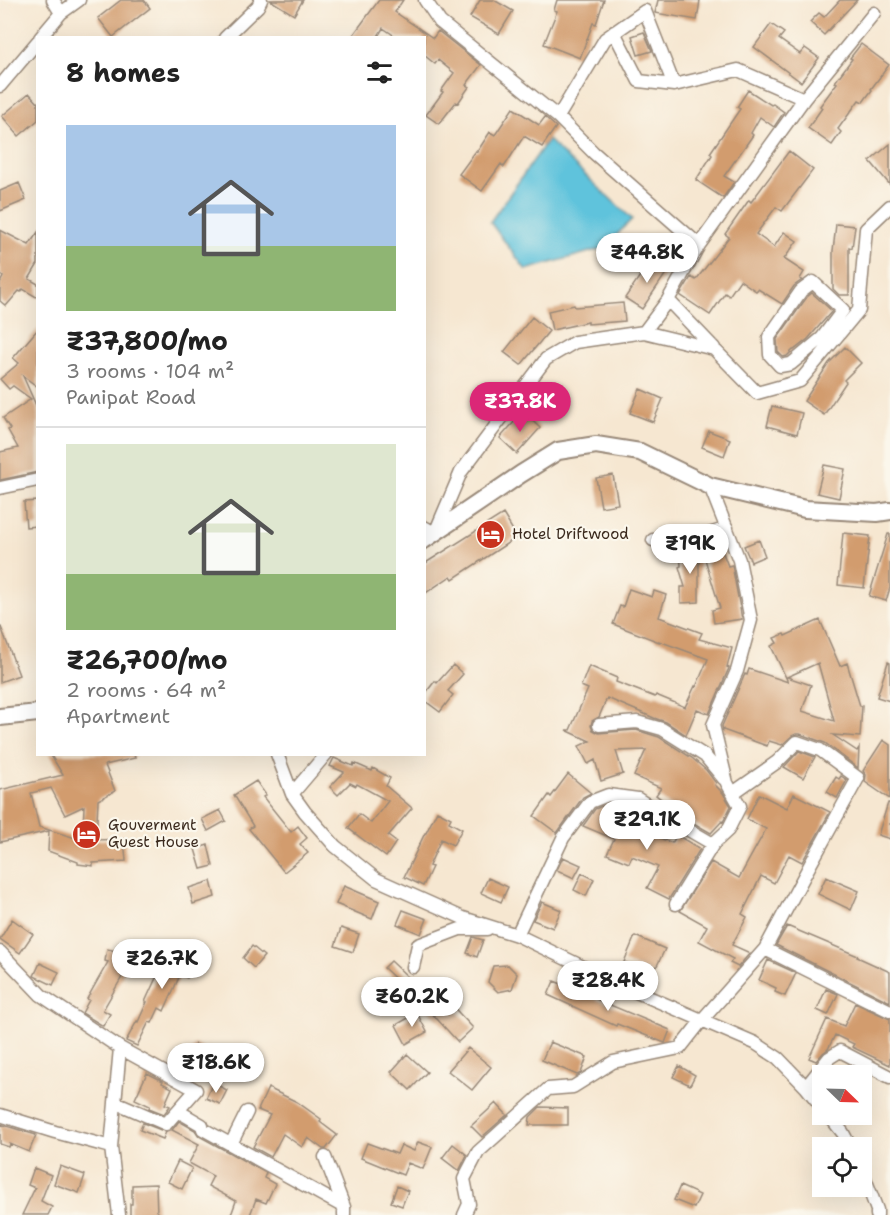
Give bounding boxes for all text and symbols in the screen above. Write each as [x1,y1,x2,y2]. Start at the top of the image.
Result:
text: 8 homes [66,55,180,90]
icon: filters [363,56,396,89]
icon: home [177,164,285,272]
pin: ₹44.8K [598,233,696,284]
text: ₹44.8K [610,239,684,265]
text: ₹37,800/mo [66,323,228,358]
text: 3 rooms · 104 m² [66,358,234,384]
pin: ₹37.8K [471,382,569,433]
text: Panipat Road [66,384,196,410]
text: ₹37.8K [484,388,556,414]
icon: home [177,483,285,591]
hotel icon: Hotel Driftwood [475,518,507,550]
place label: Hotel Driftwood [512,524,629,544]
pin: ₹19K [654,524,726,575]
text: ₹19K [665,530,715,556]
text: ₹26,700/mo [66,642,228,677]
text: 2 rooms · 64 m² [66,677,226,703]
text: Apartment [66,703,170,729]
pin: ₹29.1K [598,800,696,851]
text: ₹29.1K [613,806,681,832]
place label: Gouverment Guest House [108,815,199,852]
hotel icon: Gouverment Guest House [71,818,103,850]
pin: ₹26.7K [113,939,211,990]
text: ₹26.7K [126,945,198,971]
pin: ₹28.4K [559,961,657,1012]
text: ₹28.4K [571,967,645,993]
pin: ₹60.2K [363,977,461,1028]
text: ₹60.2K [375,983,449,1009]
pin: ₹18.6K [167,1043,265,1094]
text: ₹18.6K [181,1049,251,1075]
north arrow [812,1065,872,1125]
map controls [812,1065,872,1197]
button: locate [812,1137,872,1197]

